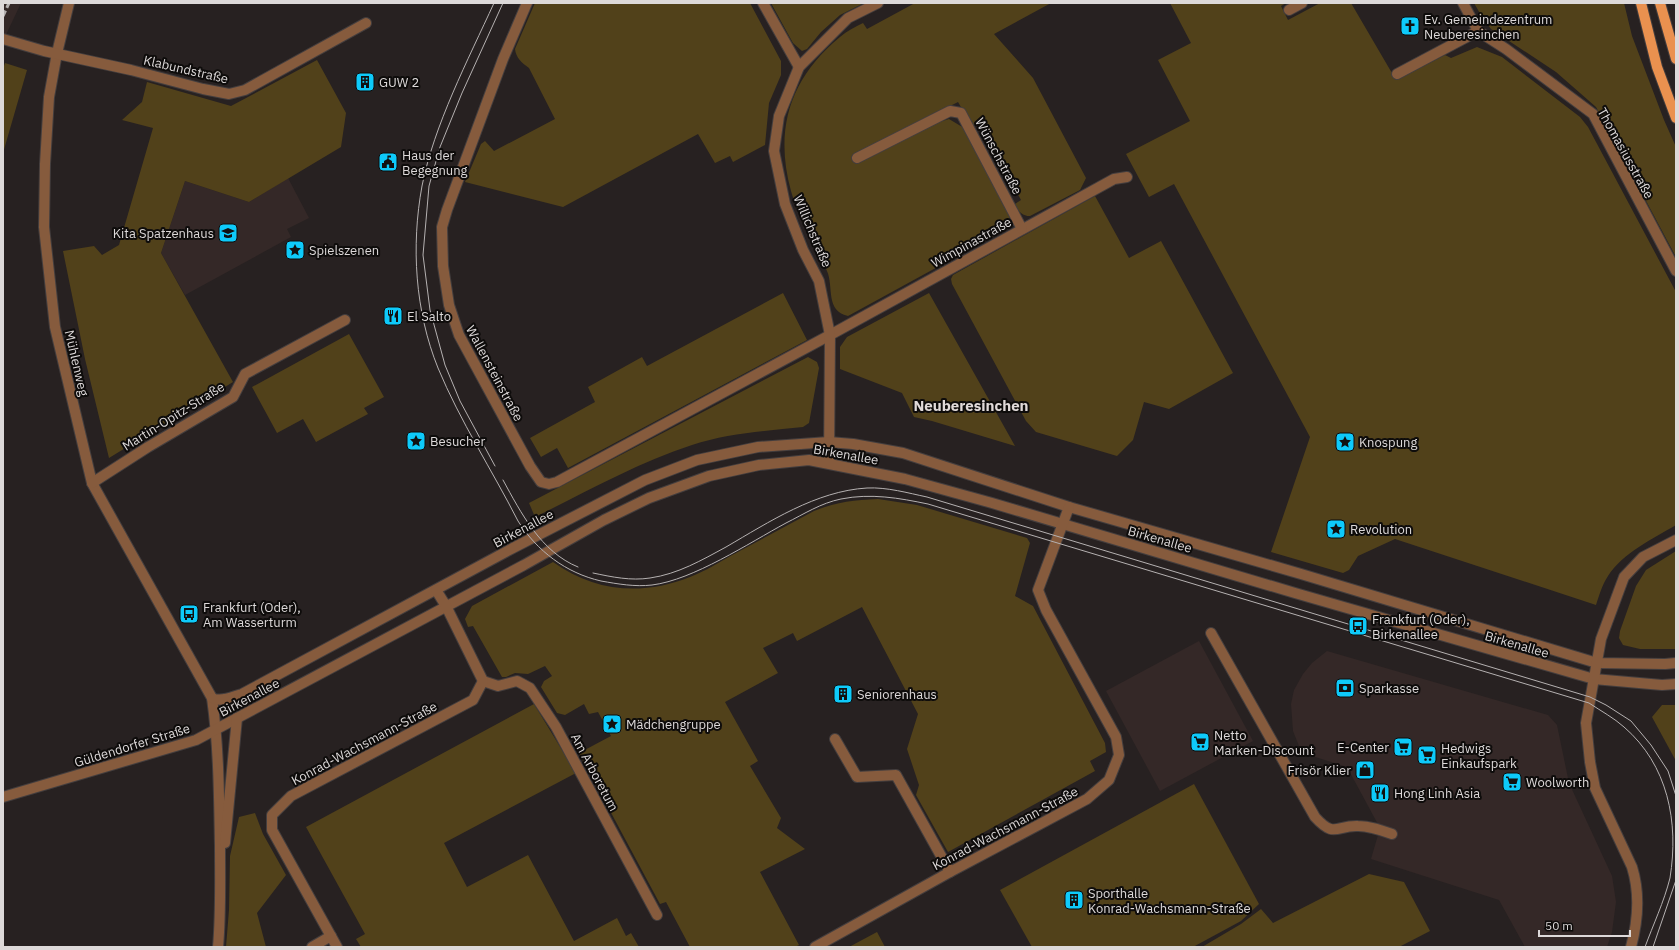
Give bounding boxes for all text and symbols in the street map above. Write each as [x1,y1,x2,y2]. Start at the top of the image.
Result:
place label: Ev. Gemeindezentrum Neuberesinchen [1424,11,1552,43]
church icon: Ev. Gemeindezentrum Neuberesinchen [1399,15,1421,37]
street label: Klabundstraße [142,51,230,87]
building icon: GUW 2 [354,71,376,93]
place label: GUW 2 [379,74,419,91]
street label: Thomasiusstraße [1594,105,1658,202]
street label: Wünschstraße [971,115,1026,198]
place label: Haus der Begegnung [402,147,468,179]
public building icon: Haus der Begegnung [377,151,399,173]
street label: Willichstraße [790,192,835,270]
street label: Wimpinastraße [928,213,1014,272]
school or university icon: Kita Spatzenhaus [217,222,239,244]
place label: Kita Spatzenhaus [113,225,214,242]
place icon: Spielszenen [284,239,306,261]
place label: Spielszenen [309,242,379,259]
restaurant icon: El Salto [382,305,404,327]
place label: El Salto [407,308,451,325]
street label: Wallensteinstraße [462,322,527,424]
street label: Mühlenweg [61,328,92,398]
street label: Martin-Opitz-Straße [119,378,228,455]
district label: Neuberesinchen [913,396,1029,415]
place icon: Besucher [405,430,427,452]
place icon: Knospung [1334,431,1356,453]
place label: Besucher [430,433,485,450]
place label: Knospung [1359,434,1417,451]
street label: Birkenallee [812,440,880,469]
street label: Birkenallee [490,505,556,551]
place icon: Revolution [1325,518,1347,540]
place label: Revolution [1350,521,1412,538]
street label: Birkenallee [1126,522,1194,557]
place label: Frankfurt (Oder), Am Wasserturm [203,599,301,631]
bus stop icon: Frankfurt (Oder), Am Wasserturm [178,603,200,625]
place label: Frankfurt (Oder), Birkenallee [1372,611,1470,643]
bus stop icon: Frankfurt (Oder), Birkenallee [1347,615,1369,637]
street label: Birkenallee [1483,627,1551,662]
street label: Birkenallee [216,674,282,720]
bank icon: Sparkasse [1334,677,1356,699]
place label: Sparkasse [1359,680,1419,697]
building icon: Seniorenhaus [832,683,854,705]
place label: Seniorenhaus [857,686,937,703]
street label: Konrad-Wachsmann-Straße [288,698,440,789]
place icon: Mädchengruppe [601,713,623,735]
place label: Mädchengruppe [626,716,721,733]
street label: Güldendorfer Straße [72,720,192,771]
place label: Netto Marken-Discount [1214,727,1314,759]
street label: Am Arboretum [567,730,622,814]
supermarket icon: Netto Marken-Discount [1189,731,1211,753]
supermarket icon: E-Center [1392,736,1414,758]
place label: E-Center [1337,739,1389,756]
place label: Hedwigs Einkaufspark [1441,740,1517,772]
supermarket icon: Hedwigs Einkaufspark [1416,744,1438,766]
shop icon: Frisör Klier [1354,759,1376,781]
place label: Frisör Klier [1288,762,1351,779]
supermarket icon: Woolworth [1501,771,1523,793]
place label: Woolworth [1526,774,1589,791]
restaurant icon: Hong Linh Asia [1369,782,1391,804]
street label: Konrad-Wachsmann-Straße [929,783,1081,874]
place label: Hong Linh Asia [1394,785,1480,802]
place label: Sporthalle Konrad-Wachsmann-Straße [1088,885,1251,917]
building icon: Sporthalle Konrad-Wachsmann-Straße [1063,889,1085,911]
scale bar [1539,912,1630,938]
text: 50 m [1545,918,1573,933]

